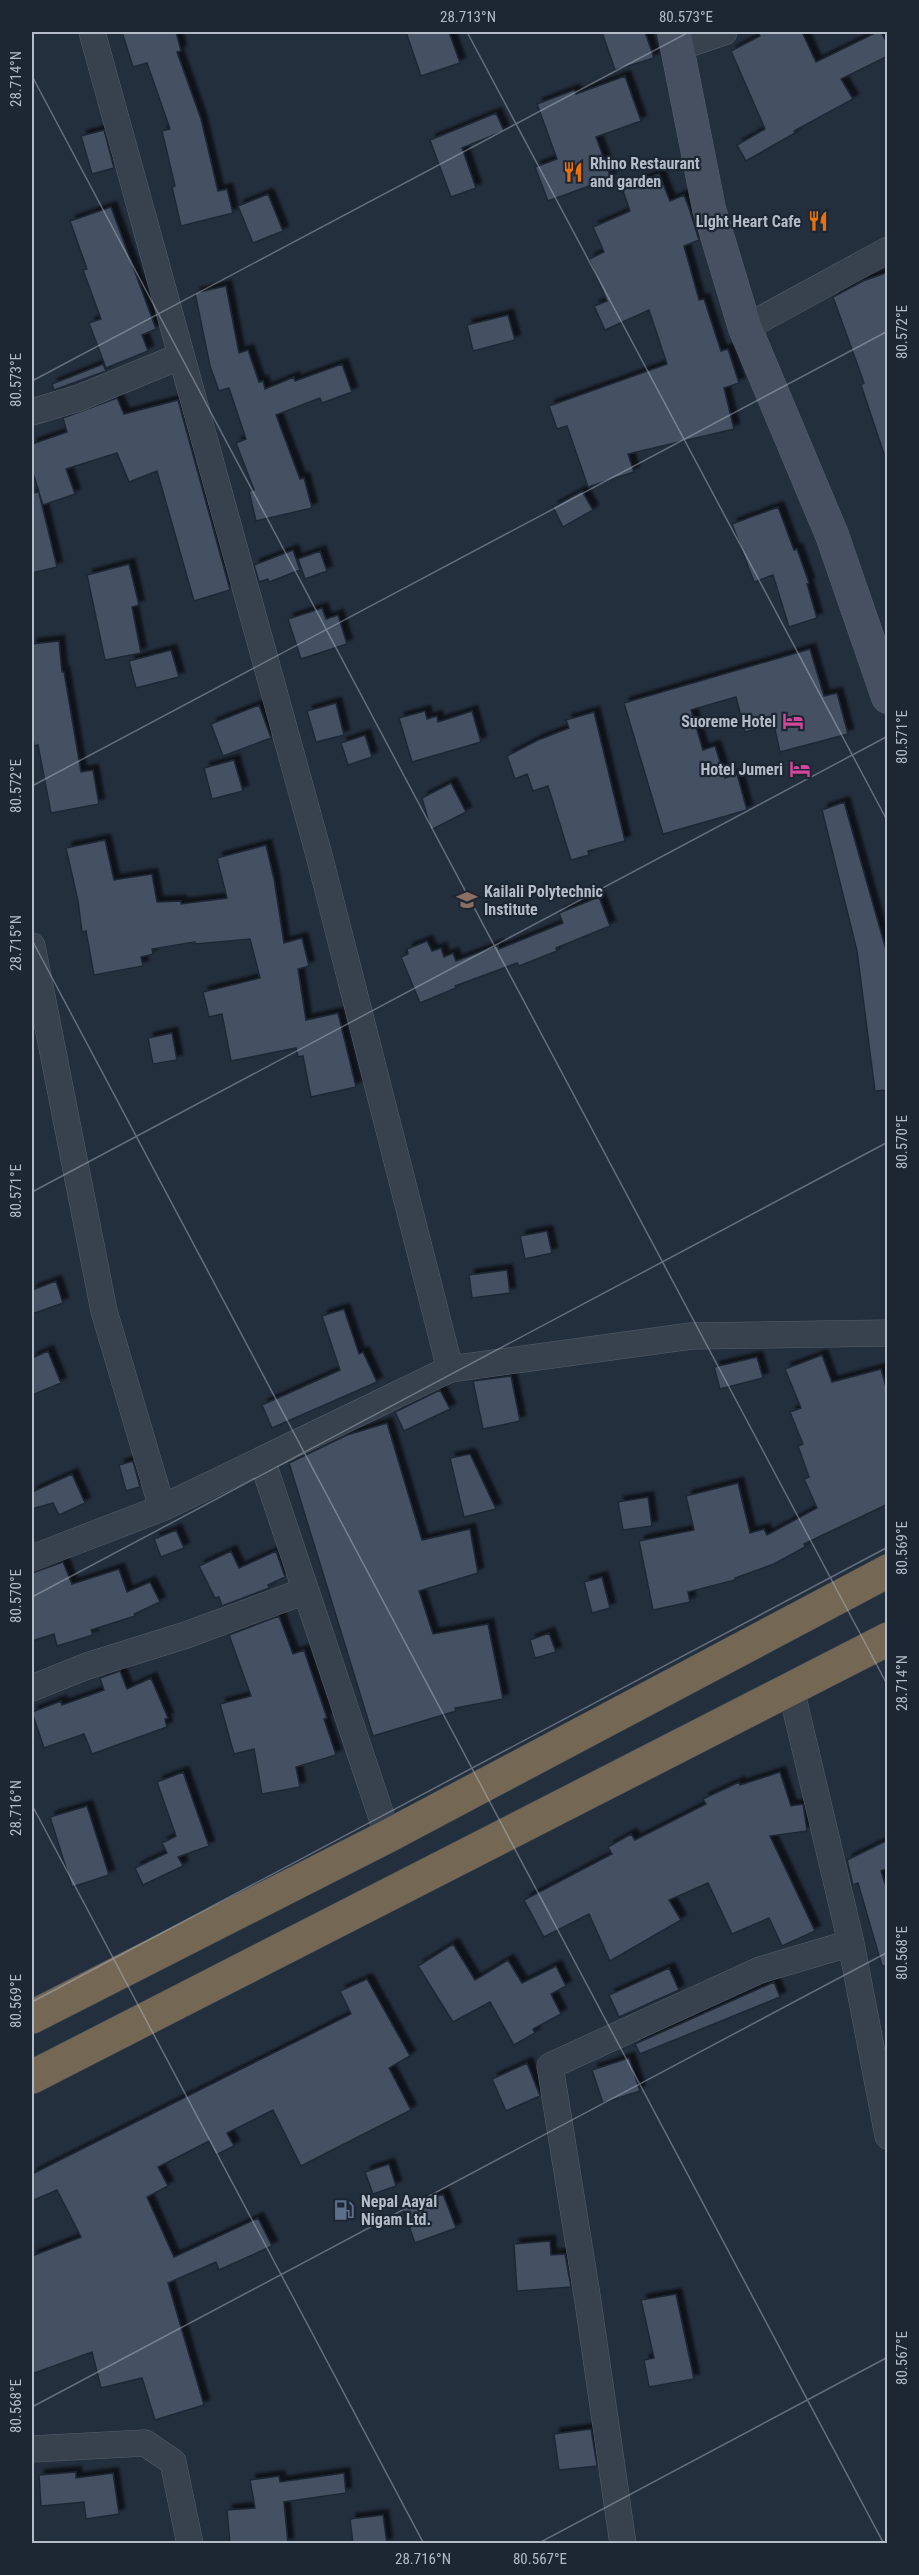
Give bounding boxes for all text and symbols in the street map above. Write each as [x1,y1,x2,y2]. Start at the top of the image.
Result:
text: 28.713°N [440,8,496,26]
text: 80.573°E [659,8,713,26]
text: 28.714°N [7,51,25,107]
place label: Rhino Restaurant and garden [590,154,700,191]
restaurant icon: Rhino Restaurant and garden [561,160,585,184]
restaurant icon: LIght Heart Cafe [806,209,830,233]
place label: LIght Heart Cafe [696,212,801,231]
text: 80.572°E [893,305,911,359]
text: 80.573°E [7,353,25,407]
hotel icon: Suoreme Hotel [781,709,805,733]
text: 80.571°E [893,710,911,764]
place label: Suoreme Hotel [681,712,776,731]
hotel icon: Hotel Jumeri [788,757,812,781]
text: 80.572°E [7,759,25,813]
place label: Hotel Jumeri [700,760,783,779]
place label: Kailali Polytechnic Institute [484,882,603,919]
school or university icon: Kailali Polytechnic Institute [455,888,479,912]
text: 28.715°N [7,915,25,971]
text: 80.570°E [893,1115,911,1169]
text: 80.571°E [7,1164,25,1218]
text: 80.569°E [893,1521,911,1575]
text: 80.570°E [7,1569,25,1623]
text: 28.714°N [893,1655,911,1711]
text: 28.716°N [7,1780,25,1836]
text: 80.568°E [893,1926,911,1980]
text: 80.569°E [7,1974,25,2028]
place label: Nepal Aayal Nigam Ltd. [361,2192,437,2229]
fuel station icon: Nepal Aayal Nigam Ltd. [332,2198,356,2222]
text: 80.567°E [893,2331,911,2385]
text: 80.568°E [7,2379,25,2433]
text: 28.716°N [395,2550,451,2568]
text: 80.567°E [513,2550,567,2568]

